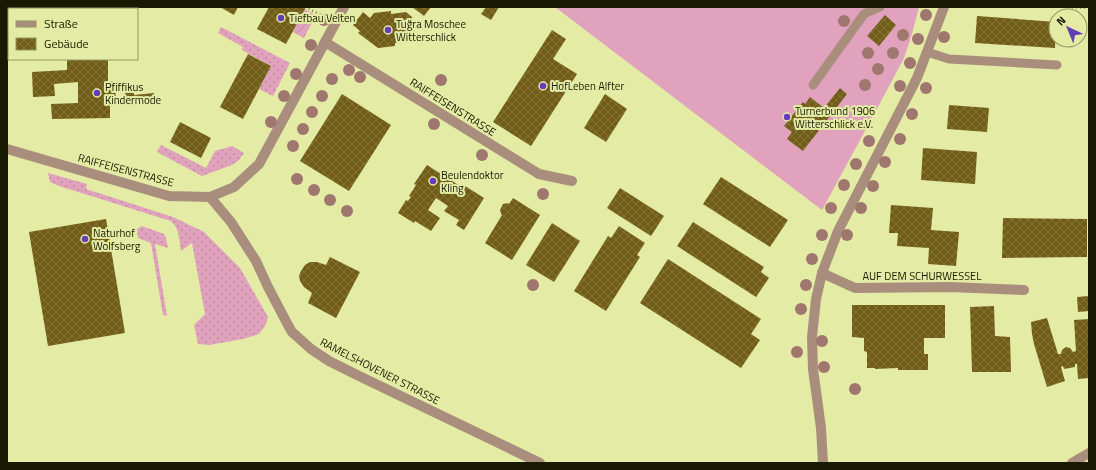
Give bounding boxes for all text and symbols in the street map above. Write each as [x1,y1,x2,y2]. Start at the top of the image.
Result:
legend [8,8,138,60]
north arrow [1048,8,1088,48]
place label: Tiefbau Velten [289,10,356,26]
text: N [1053,12,1069,29]
marker: Tiefbau Velten [276,13,286,23]
text: Straße [44,14,78,33]
place label: Tuğra Moschee Witterschlick [396,16,466,45]
marker: Tuğra Moschee Witterschlick [383,25,393,35]
text: Gebäude [44,34,89,53]
street label: RAIFFEISENSTRASSE [407,74,499,140]
place label: HofLeben Alfter [551,78,624,94]
place label: Pfiffikus Kindermode [105,79,162,108]
marker: HofLeben Alfter [538,81,548,91]
marker: Pfiffikus Kindermode [92,88,102,98]
place label: Turnerbund 1906 Witterschlick e.V. [795,103,875,132]
marker: Turnerbund 1906 Witterschlick e.V. [782,112,792,122]
street label: RAIFFEISENSTRASSE [76,149,176,191]
place label: Beulendoktor Kling [441,167,504,196]
marker: Beulendoktor Kling [428,176,438,186]
place label: Naturhof Wolfsberg [93,225,141,254]
marker: Naturhof Wolfsberg [80,234,90,244]
street label: AUF DEM SCHURWESSEL [863,268,982,284]
street label: RAMELSHOVENER STRASSE [317,334,443,408]

